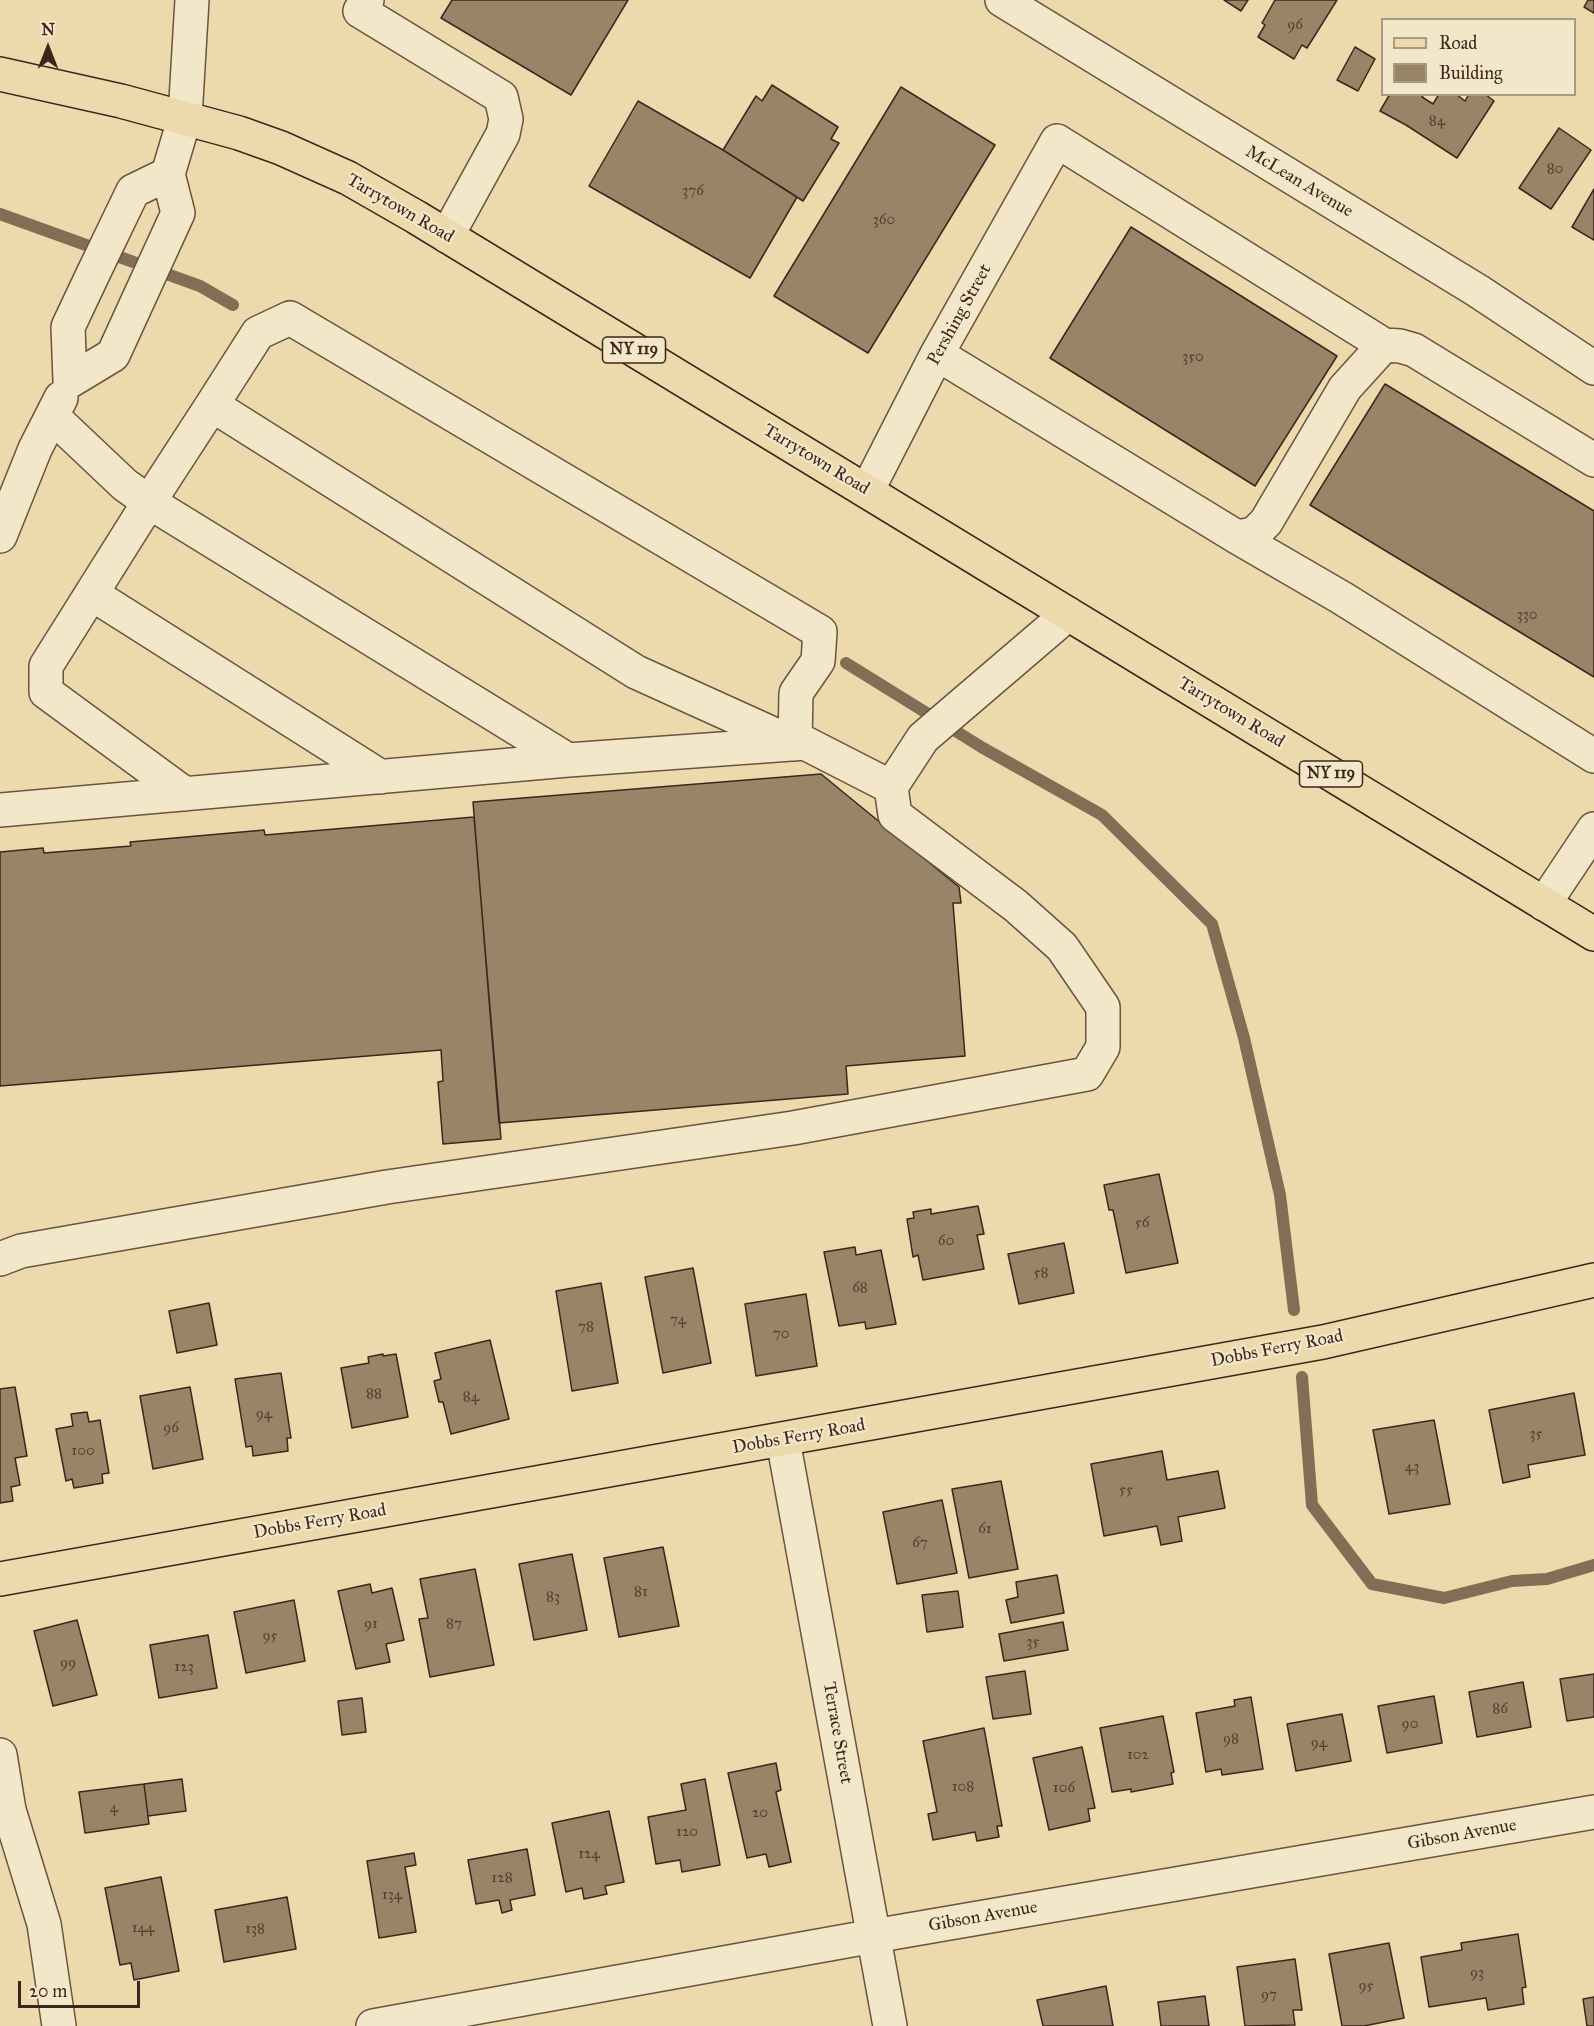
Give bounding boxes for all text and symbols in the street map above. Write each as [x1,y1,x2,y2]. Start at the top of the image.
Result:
house number: 96 [1287,16,1303,34]
north arrow [18,18,78,78]
legend [1381,18,1576,96]
text: N [41,20,55,39]
text: Road [1439,32,1477,54]
text: Building [1439,62,1502,84]
house number: 84 [1429,112,1445,130]
street label: McLean Avenue [1241,141,1357,223]
house number: 80 [1547,160,1563,178]
street label: Tarrytown Road [343,170,457,248]
house number: 376 [682,182,704,200]
house number: 360 [873,211,895,229]
street label: Pershing Street [923,261,997,369]
road number: NY 119 [602,337,666,363]
house number: 350 [1182,348,1204,366]
street label: Tarrytown Road [759,420,873,500]
house number: 330 [1517,606,1537,624]
street label: Tarrytown Road [1174,673,1288,753]
road number: NY 119 [1300,761,1362,787]
house number: 56 [1135,1214,1149,1232]
house number: 60 [938,1232,954,1250]
house number: 58 [1034,1264,1048,1282]
house number: 68 [852,1279,868,1297]
house number: 74 [670,1311,686,1329]
house number: 78 [578,1318,594,1336]
house number: 70 [773,1325,789,1343]
street label: Dobbs Ferry Road [1209,1326,1345,1372]
house number: 88 [366,1385,382,1403]
house number: 84 [463,1388,479,1406]
house number: 94 [256,1405,272,1423]
street label: Dobbs Ferry Road [731,1415,867,1459]
house number: 96 [163,1419,179,1437]
house number: 35 [1530,1425,1542,1443]
house number: 100 [71,1442,95,1460]
house number: 43 [1405,1458,1419,1476]
house number: 55 [1119,1481,1133,1499]
street label: Dobbs Ferry Road [252,1500,388,1544]
house number: 61 [978,1520,992,1538]
house number: 67 [912,1534,928,1552]
house number: 81 [634,1583,648,1601]
house number: 83 [546,1588,560,1606]
house number: 91 [364,1615,378,1633]
house number: 87 [446,1615,462,1633]
house number: 95 [262,1627,278,1645]
house number: 35 [1027,1633,1039,1651]
house number: 99 [60,1654,76,1672]
house number: 123 [174,1658,194,1676]
street label: Terrace Street [817,1680,857,1786]
house number: 86 [1492,1700,1508,1718]
house number: 90 [1402,1715,1418,1733]
house number: 98 [1223,1730,1239,1748]
house number: 94 [1311,1734,1327,1752]
house number: 102 [1127,1746,1149,1764]
house number: 108 [952,1778,974,1796]
house number: 106 [1053,1779,1075,1797]
house number: 4 [110,1799,118,1817]
house number: 20 [752,1804,768,1822]
street label: Gibson Avenue [1406,1815,1518,1855]
house number: 120 [676,1823,698,1841]
house number: 124 [578,1845,600,1863]
house number: 128 [491,1869,513,1887]
house number: 134 [382,1886,402,1904]
street label: Gibson Avenue [927,1897,1039,1937]
house number: 144 [132,1919,154,1937]
house number: 138 [245,1920,265,1938]
house number: 93 [1470,1964,1484,1982]
scale bar [21,1969,142,2007]
house number: 95 [1358,1977,1374,1995]
text: 20 m [29,1980,67,2002]
house number: 97 [1261,1986,1277,2004]

